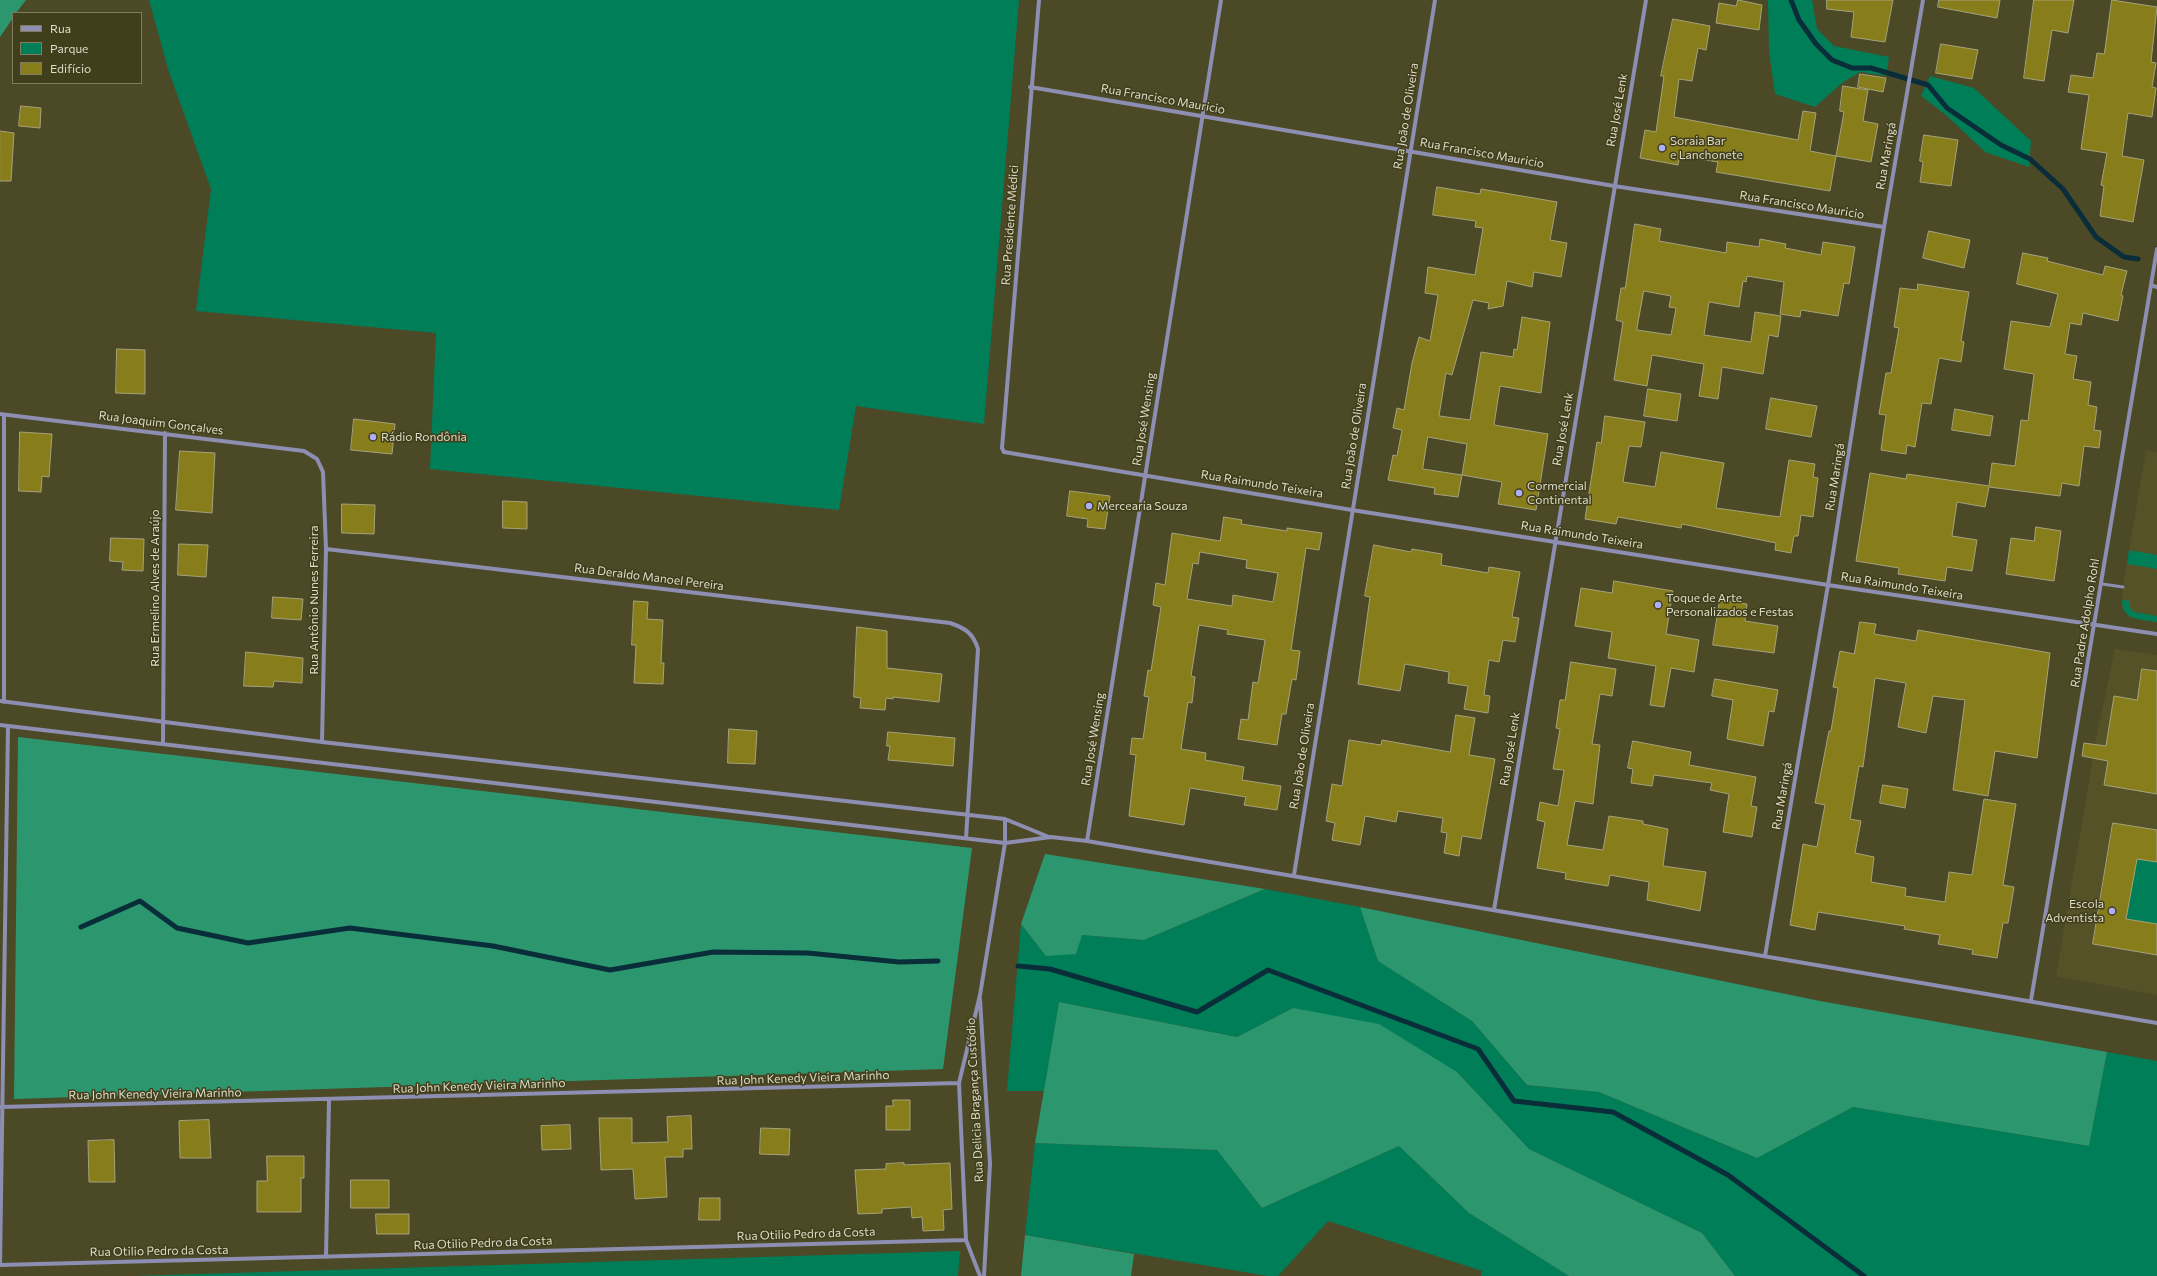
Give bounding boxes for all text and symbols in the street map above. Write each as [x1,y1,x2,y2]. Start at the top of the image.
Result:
legend [12,12,142,84]
text: Rua [50,21,71,35]
text: Parque [50,41,88,55]
text: Edifício [50,61,91,75]
street label: Rua João de Oliveira [1390,62,1422,170]
street label: Rua José Lenk [1603,72,1631,148]
street label: Rua Francisco Mauricio [1100,81,1226,117]
street label: Rua Maringá [1873,121,1899,191]
place label: Soraia Bar e Lanchonete [1670,134,1743,162]
street label: Rua Francisco Mauricio [1419,135,1545,171]
marker: Soraia Bar e Lanchonete [1657,143,1667,153]
street label: Rua Presidente Médici [999,164,1021,286]
street label: Rua Francisco Mauricio [1739,188,1865,222]
street label: Rua José Wensing [1130,371,1158,467]
street label: Rua João de Oliveira [1338,382,1370,490]
street label: Rua José Lenk [1549,391,1577,467]
street label: Rua Joaquim Gonçalves [98,408,224,438]
place label: Rádio Rondônia [381,430,467,444]
marker: Rádio Rondônia [368,432,378,442]
street label: Rua Maringá [1823,442,1847,512]
street label: Rua Raimundo Teixeira [1200,467,1324,501]
place label: Cormercial Continental [1527,479,1592,507]
marker: Cormercial Continental [1514,488,1524,498]
place label: Mercearia Souza [1097,499,1188,513]
marker: Mercearia Souza [1084,501,1094,511]
street label: Rua Ermelino Alves de Araújo [148,509,162,667]
street label: Rua Raimundo Teixeira [1520,518,1644,552]
street label: Rua Antônio Nunes Ferreira [307,525,321,675]
street label: Rua Padre Adolpho Rohl [2068,557,2102,689]
street label: Rua Deraldo Manoel Pereira [573,561,725,593]
street label: Rua Raimundo Teixeira [1840,569,1964,603]
place label: Toque de Arte Personalizados e Festas [1666,591,1794,619]
marker: Toque de Arte Personalizados e Festas [1653,600,1663,610]
street label: Rua José Wensing [1079,691,1107,787]
street label: Rua João de Oliveira [1286,702,1318,810]
street label: Rua José Lenk [1497,711,1523,787]
street label: Rua Maringá [1769,761,1795,831]
place label: Escola Adventista [2045,897,2104,925]
marker: Escola Adventista [2107,906,2117,916]
street label: Rua Delicia Bragança Custódio [964,1018,986,1182]
street label: Rua John Kenedy Vieira Marinho [716,1068,890,1088]
street label: Rua John Kenedy Vieira Marinho [392,1076,566,1096]
street label: Rua John Kenedy Vieira Marinho [68,1085,242,1103]
street label: Rua Otilio Pedro da Costa [736,1224,876,1244]
street label: Rua Otilio Pedro da Costa [413,1233,553,1253]
street label: Rua Otilio Pedro da Costa [90,1243,228,1259]

